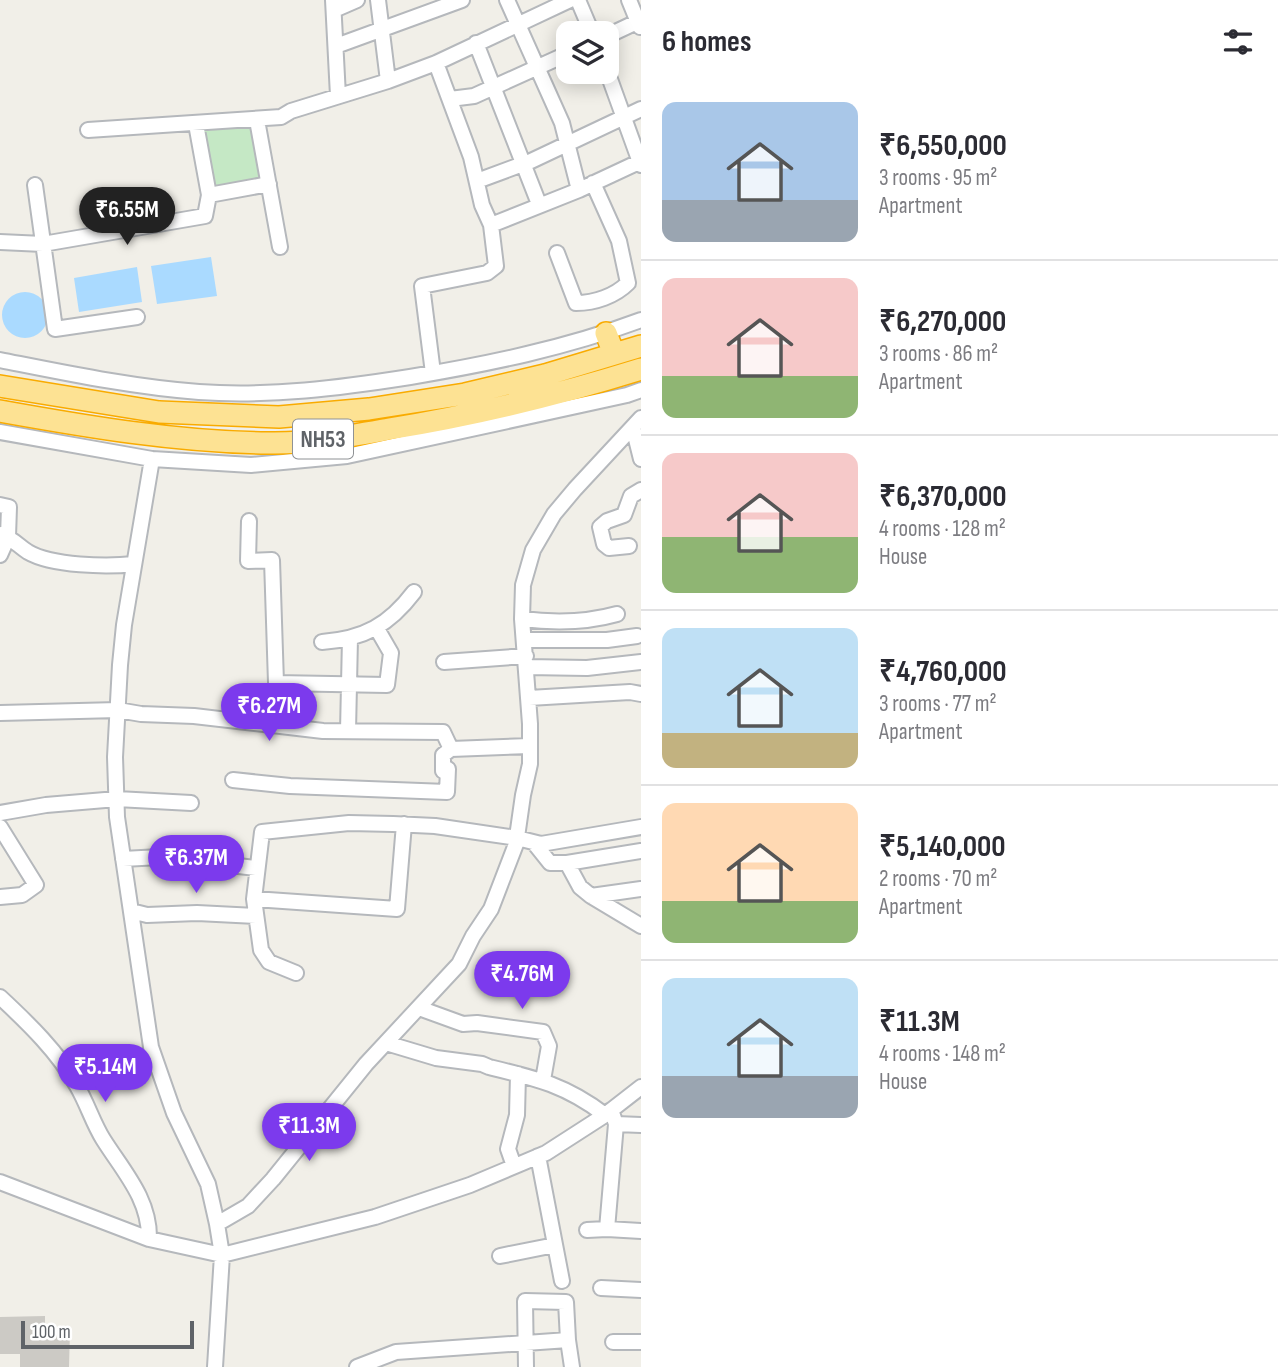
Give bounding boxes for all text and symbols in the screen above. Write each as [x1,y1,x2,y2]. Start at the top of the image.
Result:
map controls [556,21,619,84]
button: layers [556,21,619,84]
icon: filters [1219,23,1257,61]
text: 6 homes [662,24,751,60]
text: ₹6,550,000 [879,128,1007,164]
icon: home [718,130,802,214]
text: 3 rooms · 95 m² [879,164,998,192]
pin: ₹6.55M [70,188,184,247]
text: Apartment [879,192,963,220]
text: ₹6.55M [95,196,159,224]
text: ₹6,270,000 [879,304,1006,340]
icon: home [718,306,802,390]
text: 3 rooms · 86 m² [879,340,998,368]
text: Apartment [879,368,963,396]
road number: NH53 [293,420,353,458]
text: ₹6,370,000 [879,479,1007,515]
icon: home [718,481,802,565]
text: 4 rooms · 128 m² [879,515,1006,543]
text: House [879,543,927,571]
text: ₹4,760,000 [879,654,1007,690]
icon: home [718,656,802,740]
pin: ₹6.27M [212,684,326,743]
text: 3 rooms · 77 m² [879,690,997,718]
text: ₹6.27M [237,692,301,720]
text: Apartment [879,718,963,746]
text: ₹5,140,000 [879,829,1006,865]
icon: home [718,831,802,915]
pin: ₹6.37M [139,836,253,895]
text: ₹6.37M [164,844,228,872]
text: 2 rooms · 70 m² [879,865,997,893]
text: Apartment [879,893,963,921]
pin: ₹4.76M [465,951,579,1011]
text: ₹4.76M [490,960,554,988]
text: ₹11.3M [879,1004,960,1040]
icon: home [718,1006,802,1090]
text: 4 rooms · 148 m² [879,1040,1006,1068]
pin: ₹5.14M [48,1044,162,1104]
text: ₹5.14M [73,1053,137,1081]
text: House [879,1068,927,1096]
pin: ₹11.3M [252,1104,366,1163]
text: ₹11.3M [278,1112,340,1140]
scale bar [21,1318,194,1350]
text: 100 m [32,1321,71,1344]

